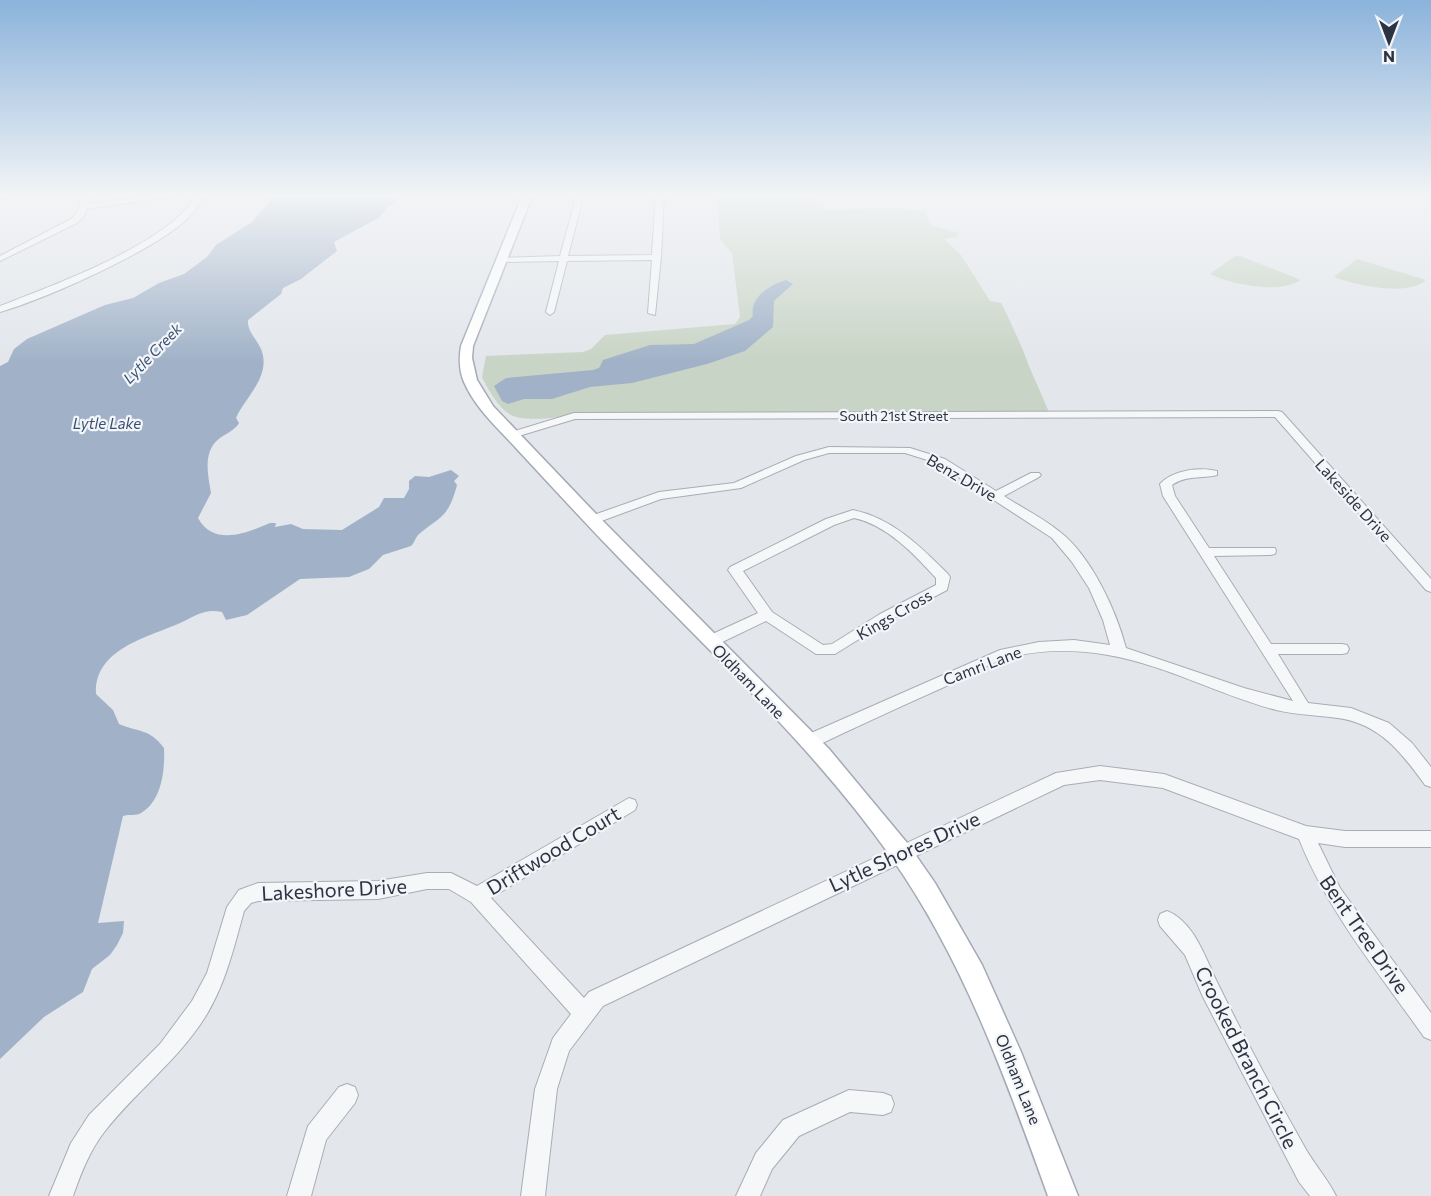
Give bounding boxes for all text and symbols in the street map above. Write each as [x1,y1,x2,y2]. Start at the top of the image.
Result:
north arrow [1359,12,1419,72]
text: N [1383,48,1395,67]
water label: Lytle Creek [119,319,186,387]
street label: South 21st Street [840,407,949,424]
water label: Lytle Lake [73,414,141,432]
street label: Benz Drive [924,449,1000,505]
street label: Lakeside Drive [1312,455,1396,545]
street label: Kings Cross [853,585,935,643]
street label: Oldham Lane [709,640,789,722]
street label: Camri Lane [940,641,1024,689]
street label: Driftwood Court [482,801,624,899]
street label: Lytle Shores Drive [825,806,983,896]
street label: Bent Tree Drive [1315,870,1415,998]
street label: Lakeshore Drive [261,873,407,905]
street label: Crooked Branch Circle [1191,962,1303,1152]
street label: Oldham Lane [992,1031,1046,1127]

